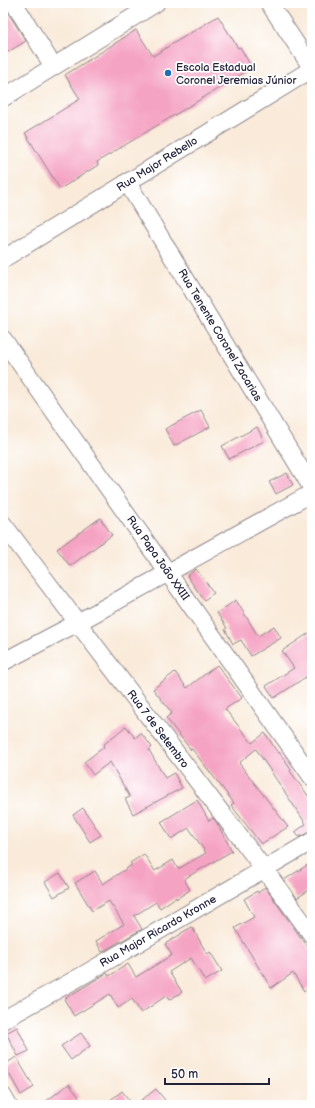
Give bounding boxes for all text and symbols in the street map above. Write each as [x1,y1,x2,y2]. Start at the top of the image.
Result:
place label: Escola Estadual Coronel Jeremias Júnior [176,61,297,87]
marker: Escola Estadual Coronel Jeremias Júnior [163,68,173,78]
street label: Rua Major Rebello [114,134,200,194]
street label: Rua Tenente Coronel Zacarias [175,267,265,404]
street label: Rua Papa João XXIII [124,513,192,603]
street label: Rua 7 de Setembro [124,687,192,771]
street label: Rua Major Ricardo Kronne [97,892,219,970]
scale bar [165,1060,269,1086]
text: 50 m [171,1067,198,1082]

